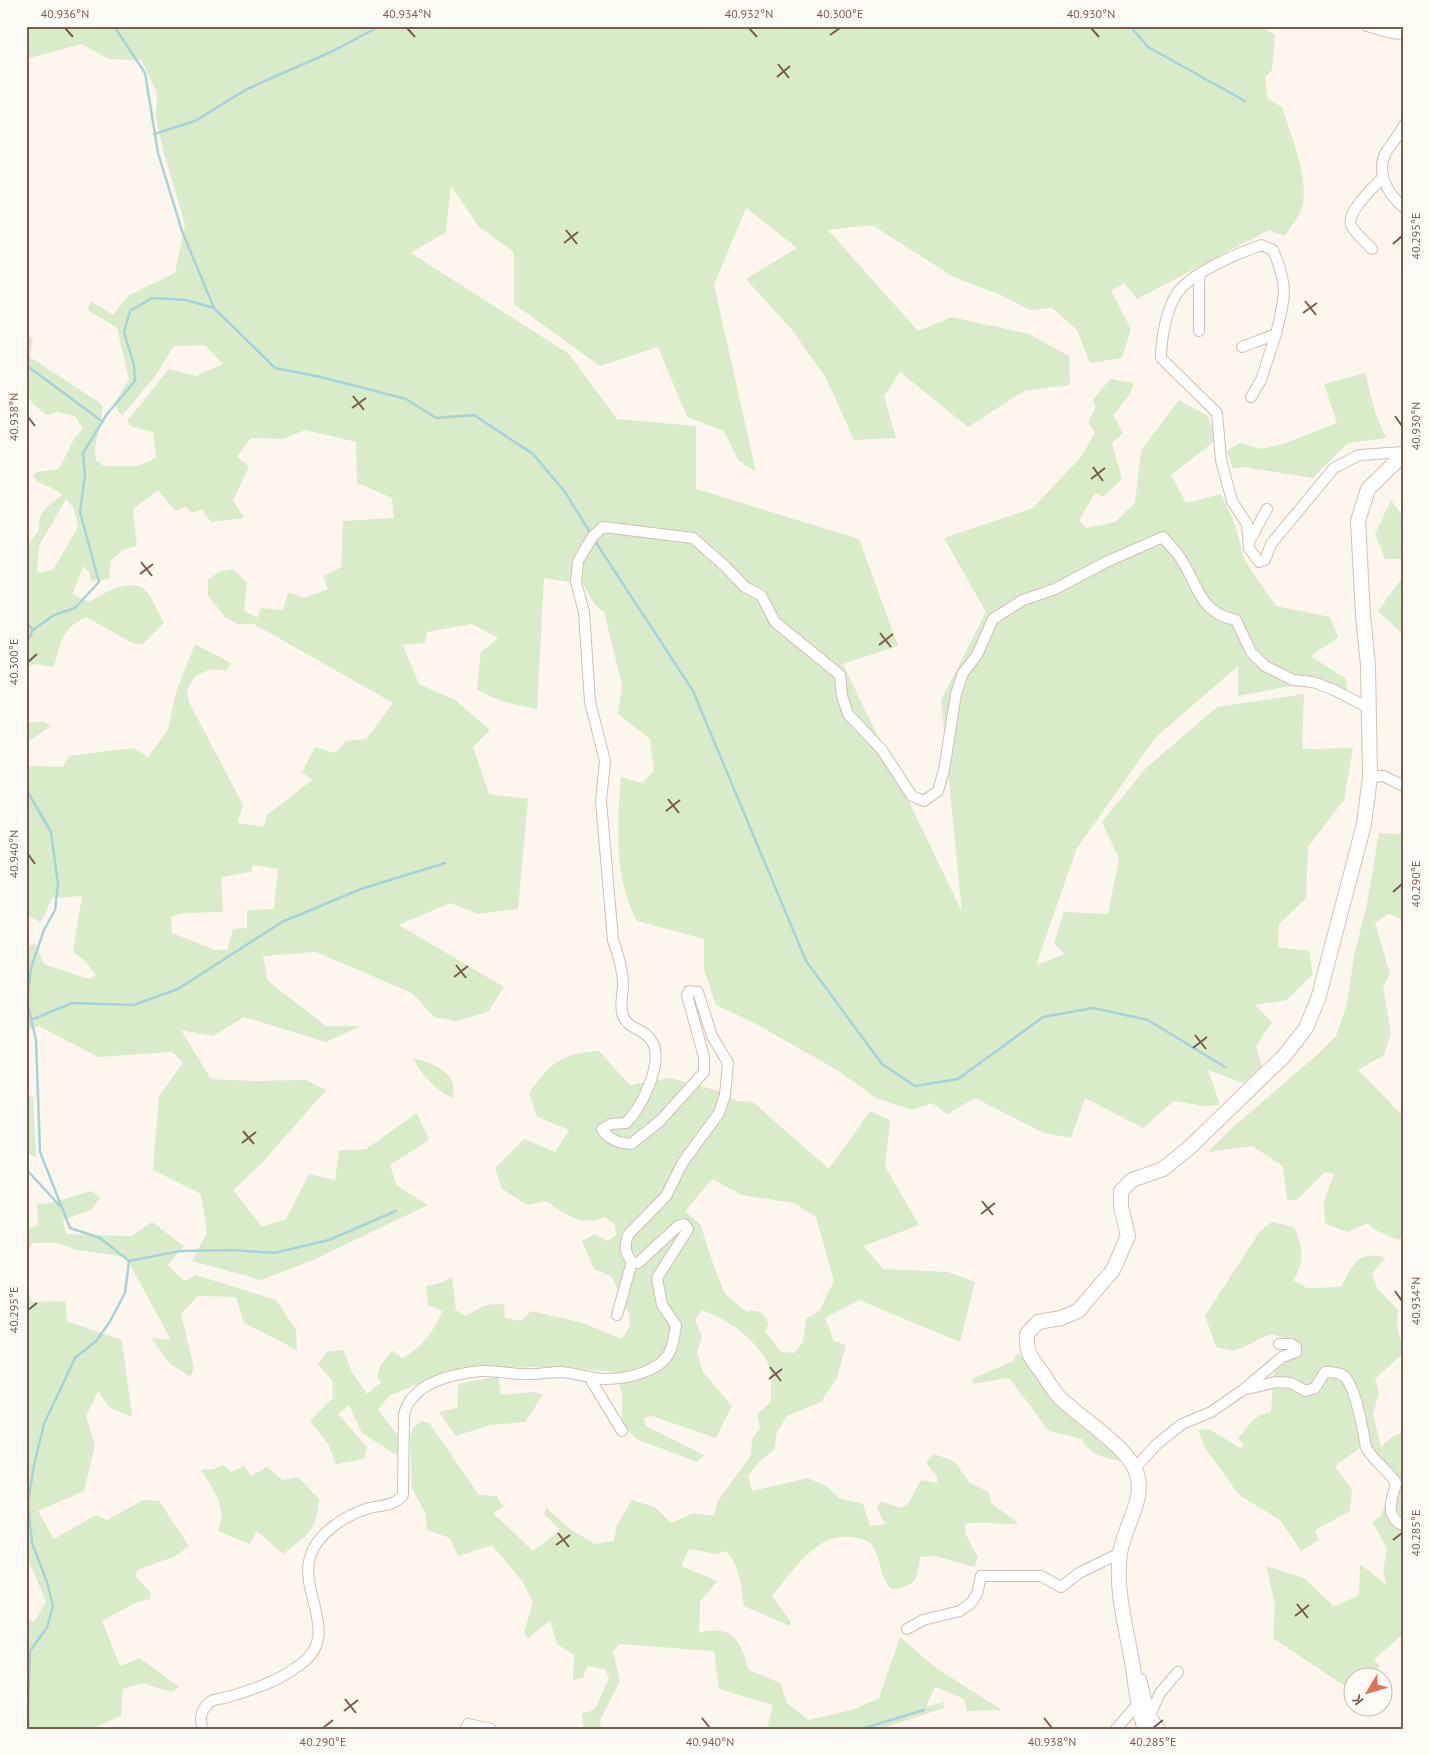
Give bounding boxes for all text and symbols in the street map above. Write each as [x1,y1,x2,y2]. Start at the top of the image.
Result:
text: 40.936°N [41,6,89,21]
text: 40.934°N [383,6,431,21]
text: 40.932°N [725,6,773,21]
text: 40.300°E [817,6,863,21]
text: 40.930°N [1067,6,1115,21]
text: 40.295°E [1408,213,1423,259]
text: 40.938°N [6,393,21,441]
text: 40.930°N [1408,402,1423,450]
text: 40.300°E [6,639,21,685]
text: 40.940°N [6,830,21,878]
text: 40.290°E [1408,861,1423,907]
text: 40.934°N [1408,1277,1423,1325]
text: 40.295°E [6,1287,21,1333]
text: 40.285°E [1408,1510,1423,1556]
north arrow [1342,1668,1392,1718]
text: K [1348,1691,1368,1709]
text: 40.290°E [300,1734,346,1749]
text: 40.940°N [686,1734,734,1749]
text: 40.938°N [1028,1734,1076,1749]
text: 40.285°E [1130,1734,1176,1749]

